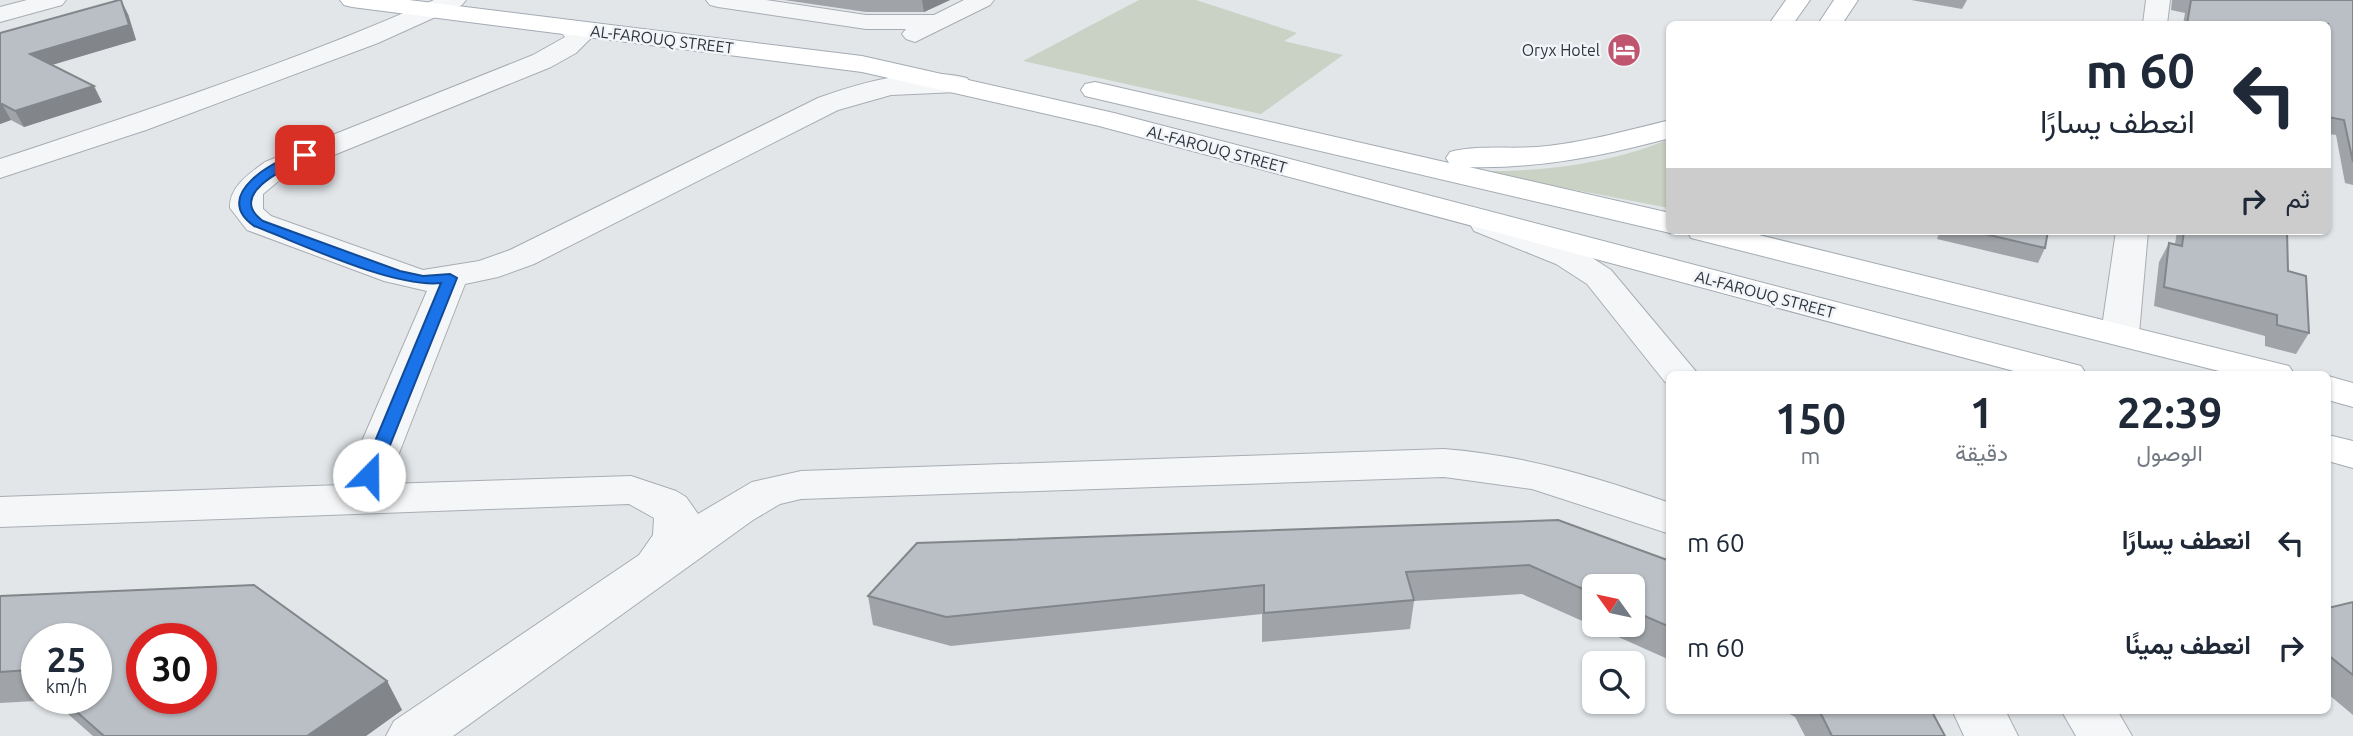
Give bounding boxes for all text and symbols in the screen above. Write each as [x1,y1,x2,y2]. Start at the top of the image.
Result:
street label: AL-FAROUQ STREET [589,21,735,57]
hotel icon: Oryx Hotel [1605,31,1643,69]
place label: Oryx Hotel [1522,41,1600,59]
text: 60 m [2086,42,2195,97]
icon: left [2219,49,2310,140]
text: انعطف يسارًا [2040,103,2195,139]
street label: AL-FAROUQ STREET [1145,122,1289,176]
pin [275,125,335,185]
icon: arrive [286,136,324,174]
icon: right [2234,182,2272,220]
text: ثم [2286,184,2310,213]
street label: AL-FAROUQ STREET [1693,267,1837,321]
text: 1 [1970,389,1993,436]
text: 22:39 [2117,389,2222,436]
text: 150 [1775,395,1846,442]
position arrow [332,438,406,512]
text: دقيقة [1955,440,2008,465]
text: الوصول [2136,440,2203,465]
text: m [1801,443,1820,468]
icon: left [2272,524,2310,562]
text: انعطف يسارًا [2122,525,2251,554]
text: 60 m [1687,528,1745,557]
north arrow [1582,574,1645,637]
map controls [1582,574,1645,714]
speed limit sign: 30 [126,623,217,714]
icon: right [2272,629,2310,667]
text: انعطف يمينًا [2125,630,2251,659]
text: 60 m [1687,633,1745,662]
text: 25 [47,639,86,679]
button: search [1582,651,1645,714]
text: km/h [46,676,87,696]

